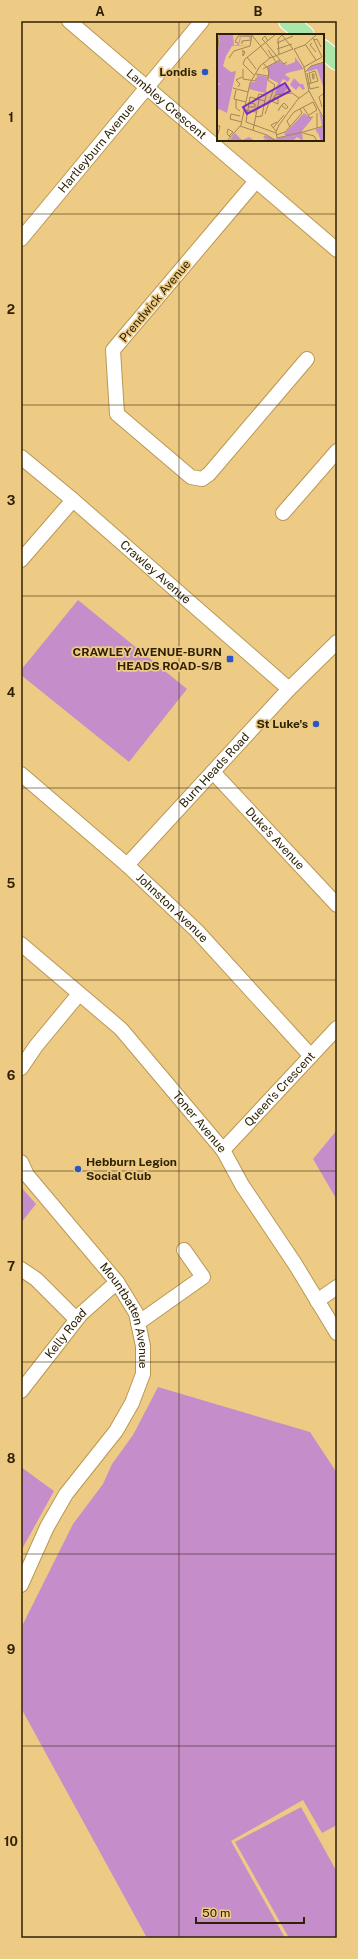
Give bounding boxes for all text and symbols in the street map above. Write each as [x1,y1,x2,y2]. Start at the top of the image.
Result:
text: A [95,4,105,19]
text: B [254,4,263,19]
inset map [217,34,324,141]
place label: Londis [159,65,197,79]
street label: Lambley Crescent [123,66,209,142]
marker: Londis [200,67,210,77]
street label: Hartleyburn Avenue [55,101,137,196]
text: 1 [8,110,14,125]
street label: Prendwick Avenue [117,257,194,345]
text: 2 [7,302,15,317]
text: 3 [7,493,16,508]
street label: Crawley Avenue [117,537,194,607]
place label: CRAWLEY AVENUE-BURN HEADS ROAD-S/B [73,645,222,673]
marker: CRAWLEY AVENUE-BURN HEADS ROAD-S/B [225,654,235,664]
text: 4 [7,685,16,700]
place label: St Luke's [256,717,308,731]
marker: St Luke's [311,719,321,729]
street label: Burn Heads Road [176,730,252,810]
street label: Duke's Avenue [243,804,308,873]
street label: Johnston Avenue [133,871,211,945]
text: 5 [7,876,16,891]
street label: Queen's Crescent [241,1049,318,1130]
text: 6 [7,1068,16,1083]
street label: Toner Avenue [170,1089,229,1156]
place label: Hebburn Legion Social Club [86,1155,177,1183]
marker: Hebburn Legion Social Club [73,1164,83,1174]
text: 7 [7,1259,15,1274]
street label: Mountbatten Avenue [97,1260,150,1369]
street label: Kelly Road [42,1305,89,1361]
text: 8 [7,1451,16,1466]
text: 9 [7,1642,15,1657]
text: 10 [4,1834,18,1849]
scale bar [196,1899,304,1925]
text: 50 m [202,1906,230,1920]

